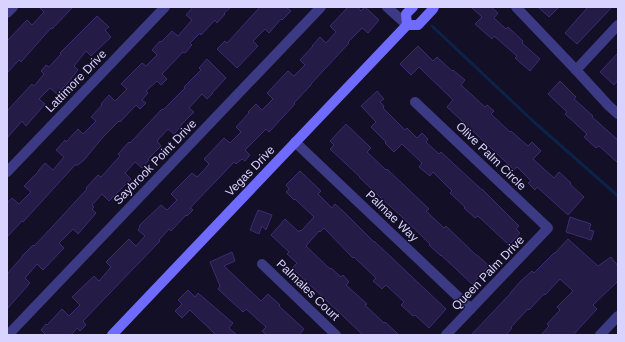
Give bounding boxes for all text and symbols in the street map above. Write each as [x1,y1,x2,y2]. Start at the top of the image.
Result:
street label: Lattimore Drive [43,47,110,115]
street label: Saybrook Point Drive [111,116,199,207]
street label: Olive Palm Circle [453,119,529,193]
street label: Vegas Drive [222,143,278,199]
street label: Palmae Way [363,187,421,245]
street label: Queen Palm Drive [449,233,527,313]
street label: Palmales Court [274,256,343,324]

